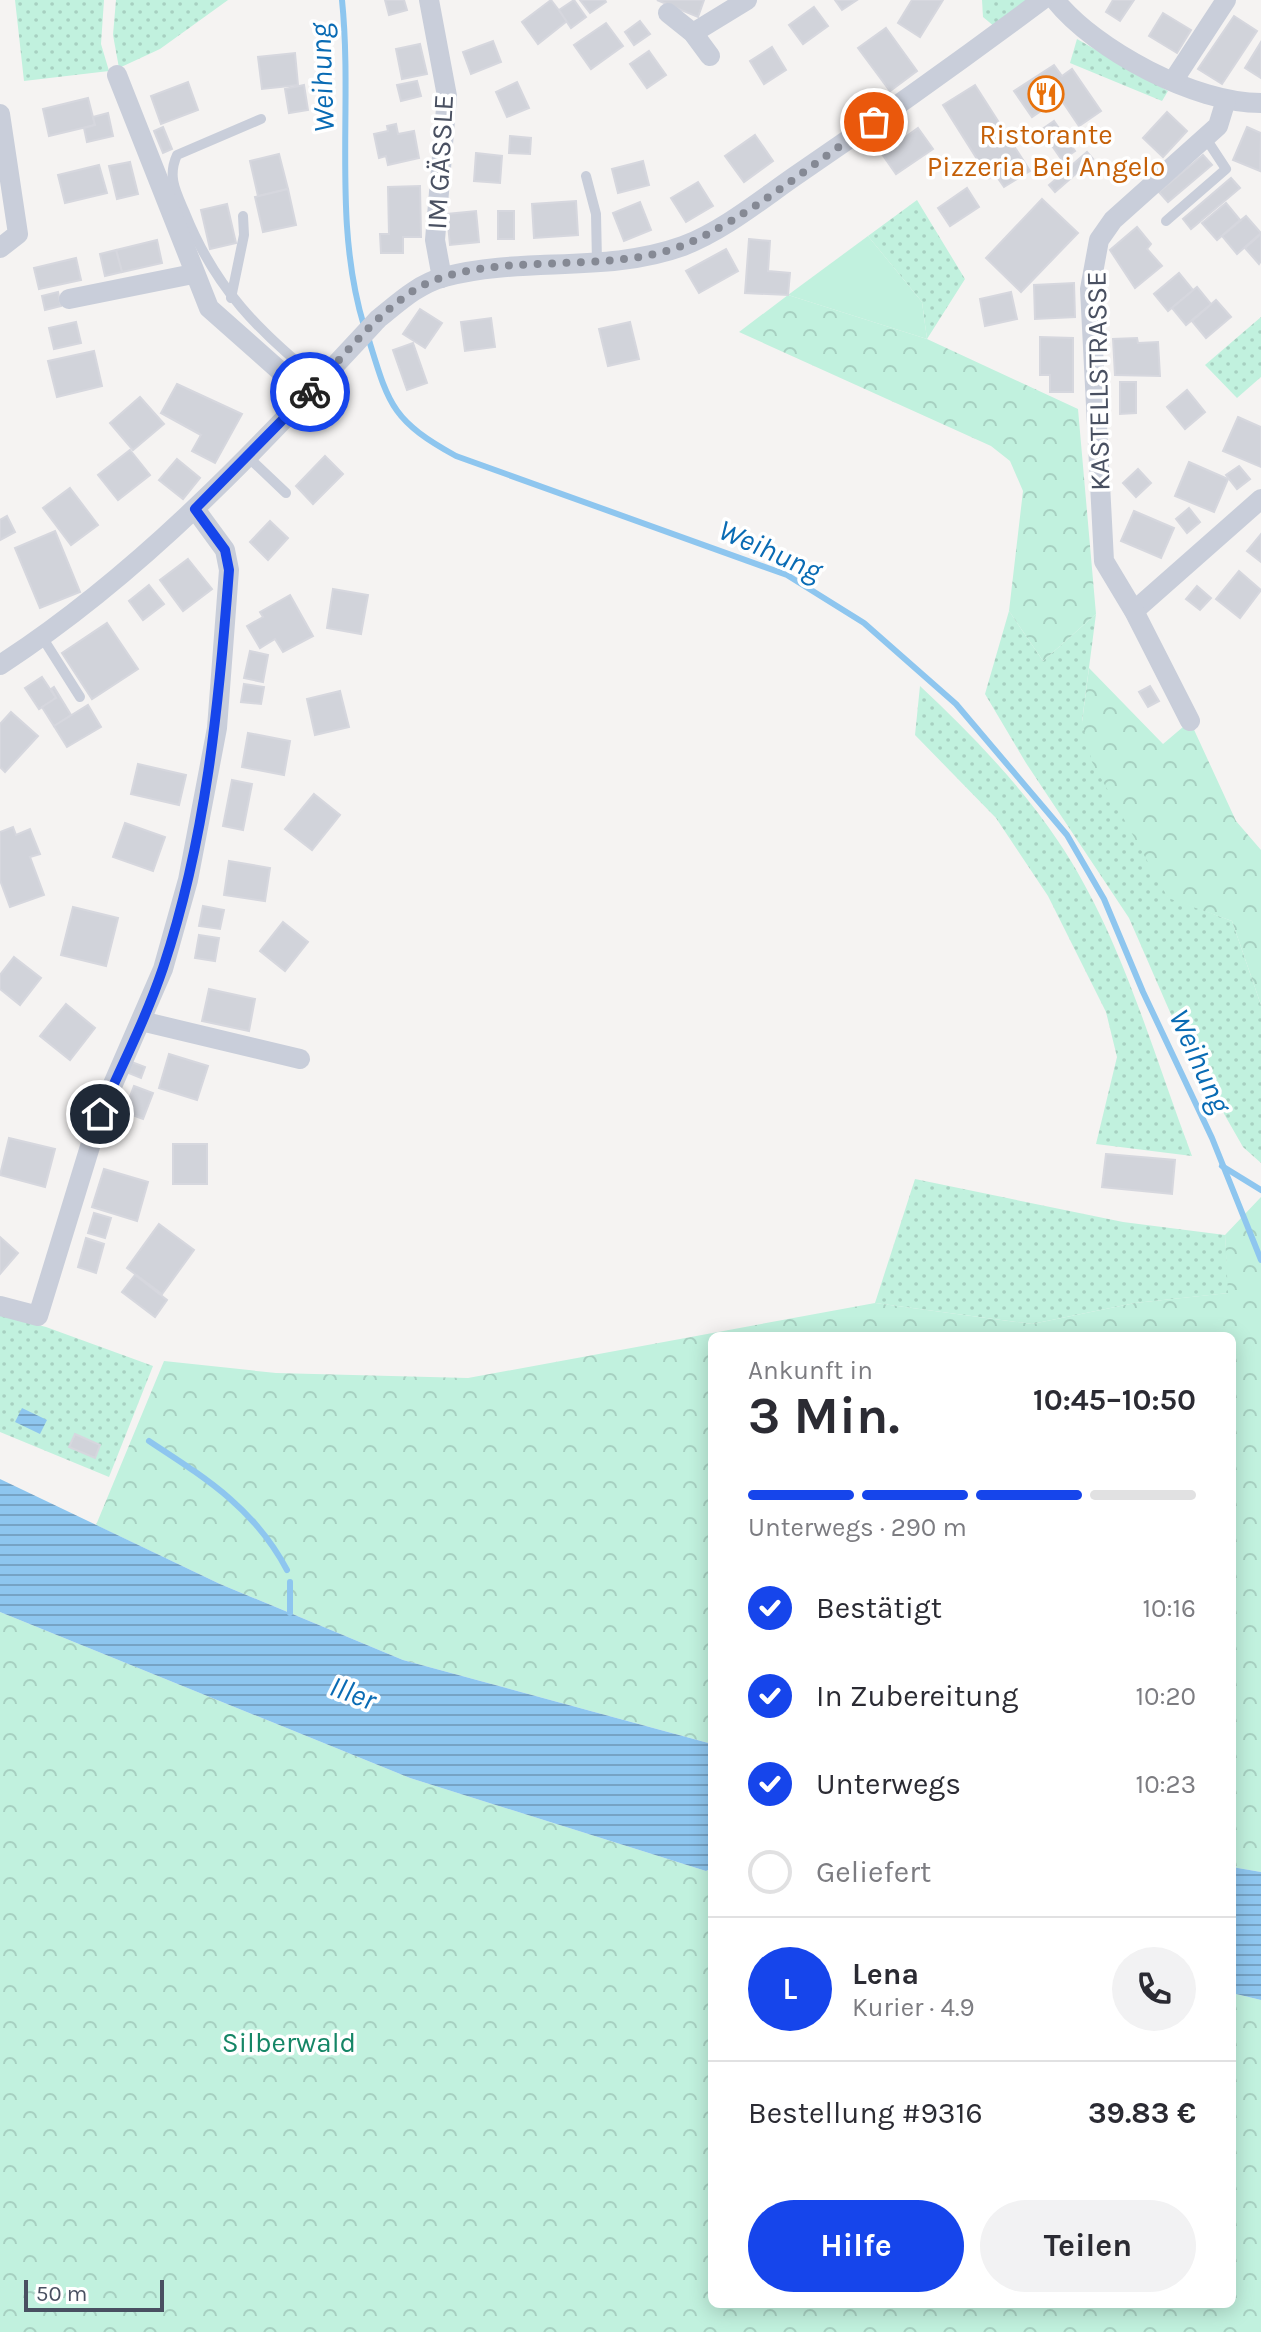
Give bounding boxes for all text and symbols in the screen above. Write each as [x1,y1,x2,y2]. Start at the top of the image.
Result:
water label: Weihung [302,21,342,133]
restaurant icon: Ristorante Pizzeria Bei Angelo [1027,75,1065,113]
pin [840,88,908,156]
street label: IM GÄSSLE [420,94,460,230]
icon: bag [852,100,896,144]
place label: Ristorante Pizzeria Bei Angelo [927,118,1165,183]
street label: KASTELLSTRASSE [1080,271,1116,491]
courier [270,352,350,432]
icon: bike [288,370,332,414]
water label: Weihung [713,511,829,589]
water label: Weihung [1161,1004,1239,1120]
pin [66,1080,134,1148]
icon: home [78,1092,122,1136]
text: Ankunft in [748,1355,873,1386]
text: 10:45–10:50 [1033,1382,1196,1418]
text: 3 Min. [748,1385,900,1446]
text: Unterwegs · 290 m [748,1512,967,1543]
icon: check [748,1586,792,1630]
text: Bestätigt [816,1590,942,1626]
text: 10:16 [1143,1593,1196,1624]
water label: Iller [325,1668,383,1719]
icon: check [748,1674,792,1718]
text: In Zubereitung [816,1678,1018,1714]
text: 10:20 [1135,1681,1196,1712]
icon: check [748,1762,792,1806]
text: Unterwegs [816,1766,961,1802]
text: 10:23 [1136,1769,1196,1800]
text: Geliefert [816,1854,931,1890]
button: phone [1112,1947,1196,2031]
text: Lena [852,1956,919,1992]
text: L [783,1971,797,2007]
text: Kurier · 4.9 [852,1992,975,2023]
park label: Silberwald [222,2026,356,2059]
text: Bestellung #9316 [748,2095,983,2131]
text: 39.83 € [1088,2095,1196,2131]
button: Hilfe [748,2200,964,2292]
button: Teilen [980,2200,1196,2292]
scale bar [24,2276,164,2312]
text: 50 m [36,2281,87,2307]

